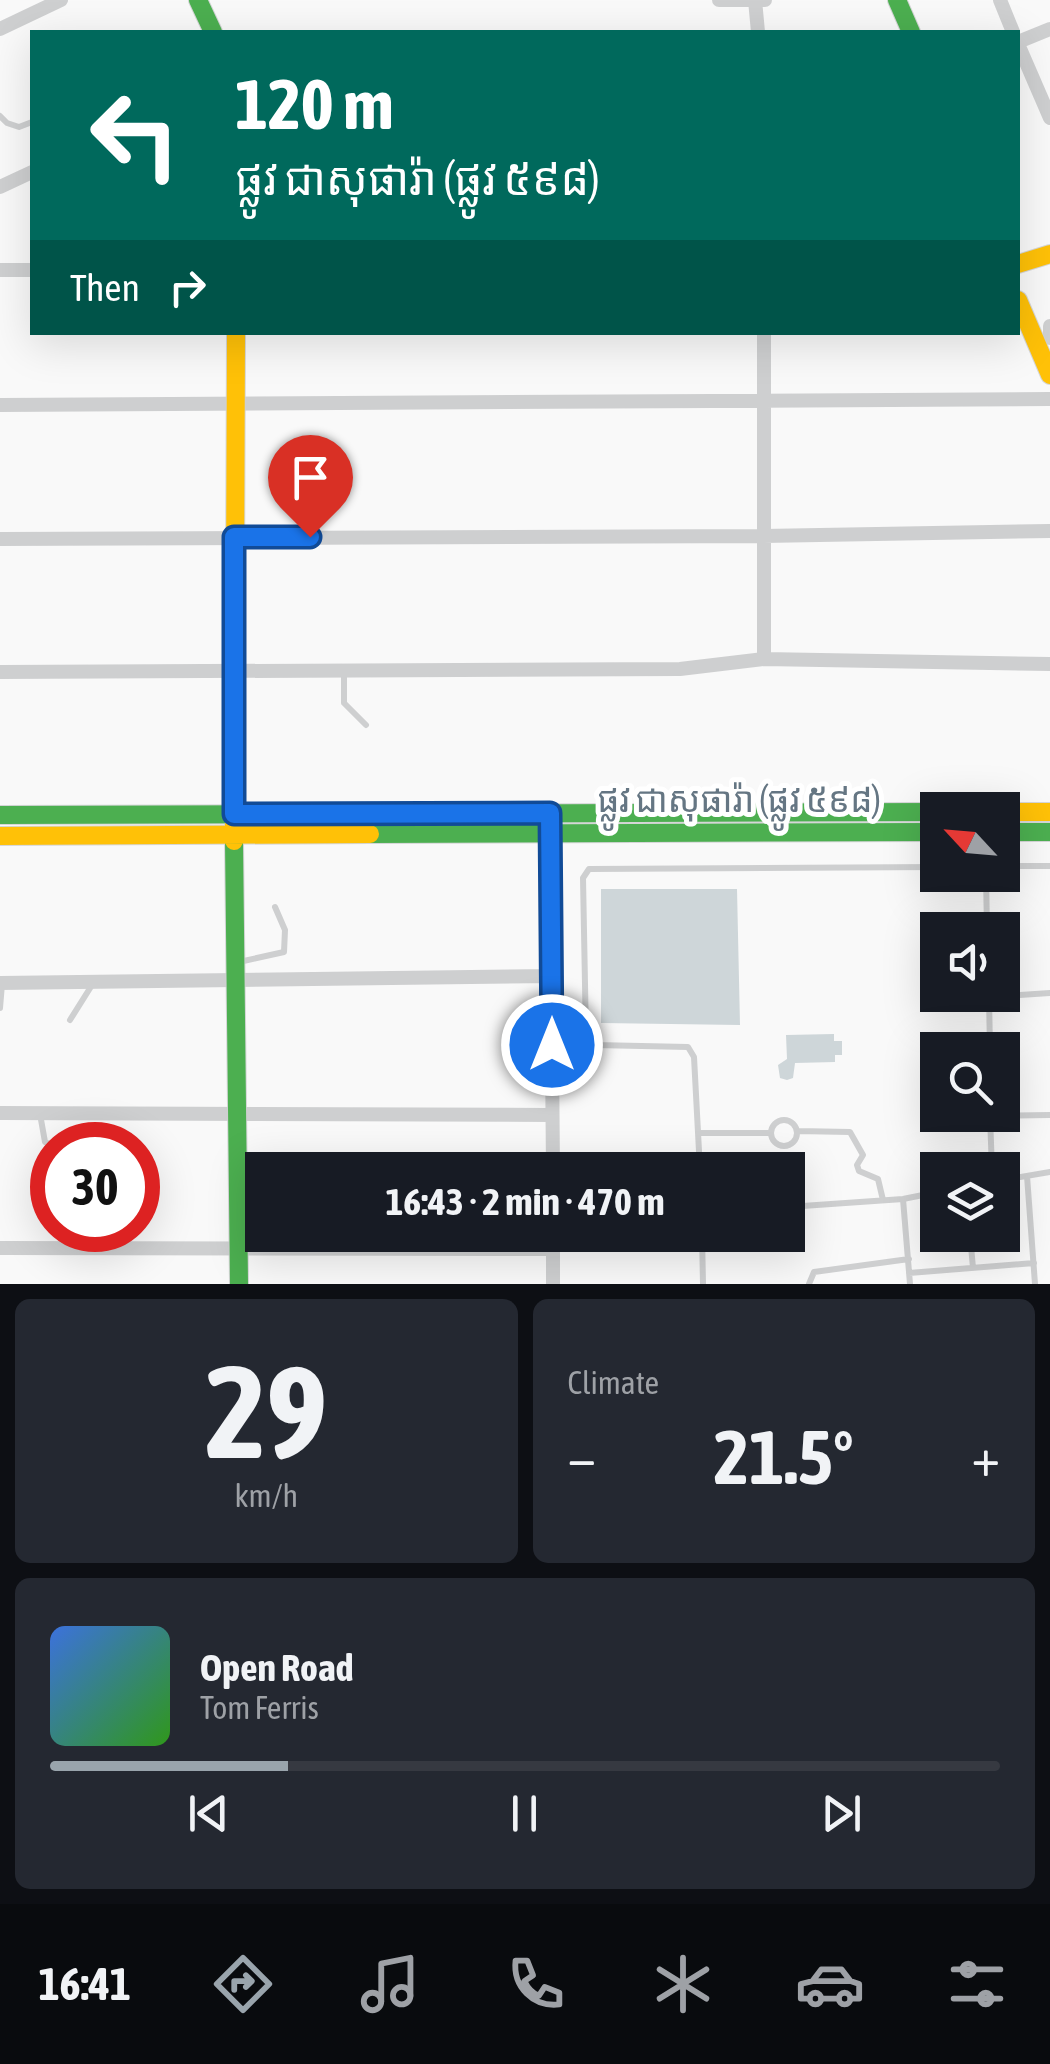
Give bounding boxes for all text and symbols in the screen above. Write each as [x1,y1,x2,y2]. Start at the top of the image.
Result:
text: 120 m [235,64,394,144]
icon: left [70,70,200,200]
text: ផ្លូវ ជាសុផារ៉ា (ផ្លូវ ៥៩៨) [235,153,600,205]
icon: right [160,260,215,315]
text: Then [70,266,140,309]
pin [268,435,353,538]
icon: arrive [283,450,338,505]
street label: ផ្លូវ ជាសុផារ៉ា (ផ្លូវ ៥៩៨) [597,779,881,831]
north arrow [920,792,1020,892]
map controls [920,792,1020,1252]
button: sound [920,912,1020,1012]
position arrow [500,993,604,1097]
button: search [920,1032,1020,1132]
speed limit sign: 30 [30,1122,160,1252]
button: layers [920,1152,1020,1252]
text: 16:43 · 2 min · 470 m [385,1180,665,1223]
text: 29 [205,1337,327,1486]
text: Climate [568,1364,659,1401]
text: 21.5° [714,1414,854,1500]
text: − [568,1425,596,1488]
text: + [971,1425,1000,1488]
text: km/h [235,1477,298,1514]
text: Open Road [200,1646,354,1689]
text: Tom Ferris [200,1689,319,1726]
icon: previous [181,1786,236,1841]
icon: pause [497,1786,552,1841]
icon: next [814,1786,869,1841]
icon: directions [208,1949,278,2019]
icon: music [355,1949,425,2019]
icon: phone [501,1949,571,2019]
icon: climate [648,1949,718,2019]
icon: car [795,1949,865,2019]
icon: filters [942,1949,1012,2019]
text: 16:41 [38,1958,131,2010]

